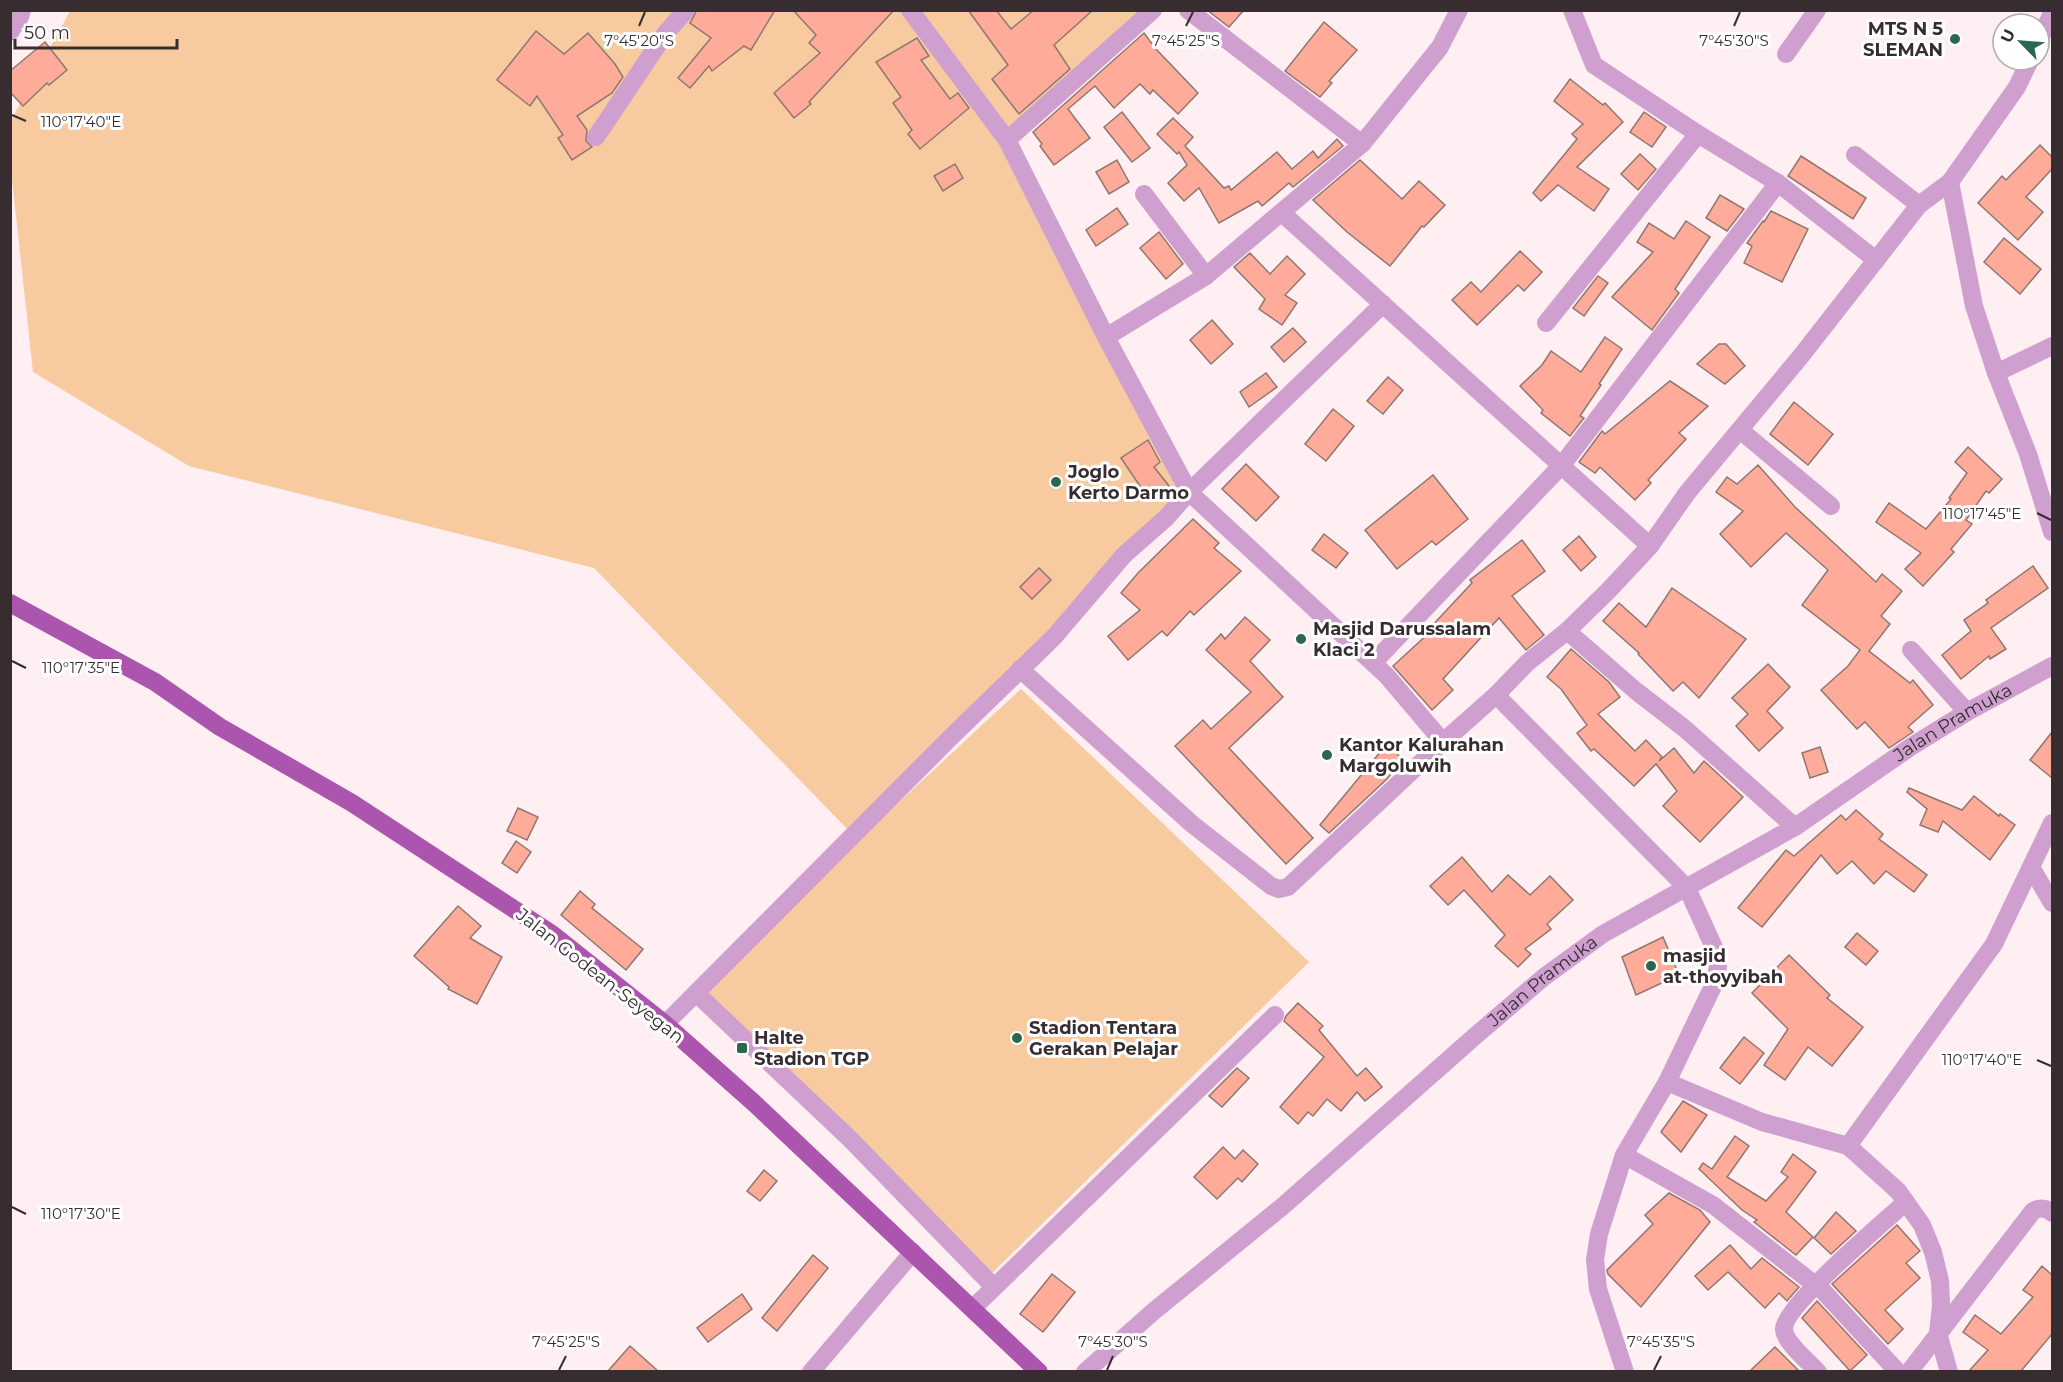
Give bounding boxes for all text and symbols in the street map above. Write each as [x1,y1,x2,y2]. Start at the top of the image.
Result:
scale bar [15,12,177,50]
north arrow [1991,12,2051,72]
place label: MTS N 5 SLEMAN [1863,18,1943,61]
text: 50 m [24,22,70,44]
text: U [1997,26,2019,46]
text: 7°45'20"S [604,31,674,50]
text: 7°45'25"S [1152,31,1220,50]
text: 7°45'30"S [1699,31,1769,50]
marker: MTS N 5 SLEMAN [1948,32,1962,46]
text: 110°17'40"E [41,112,121,131]
place label: Joglo Kerto Darmo [1067,461,1189,504]
marker: Joglo Kerto Darmo [1049,475,1063,489]
text: 110°17'45"E [1943,504,2021,523]
place label: Masjid Darussalam Klaci 2 [1313,618,1491,661]
marker: Masjid Darussalam Klaci 2 [1294,632,1308,646]
text: 110°17'35"E [42,658,120,677]
street label: Jalan Pramuka [1889,679,2016,767]
place label: Kantor Kalurahan Margoluwih [1339,734,1504,777]
marker: Kantor Kalurahan Margoluwih [1320,748,1334,762]
street label: Jalan Godean-Seyegan [511,903,688,1048]
street label: Jalan Pramuka [1482,931,1602,1032]
place label: masjid at-thoyyibah [1663,945,1783,988]
marker: masjid at-thoyyibah [1644,959,1658,973]
place label: Stadion Tentara Gerakan Pelajar [1029,1017,1178,1060]
place label: Halte Stadion TGP [754,1027,869,1070]
marker: Stadion Tentara Gerakan Pelajar [1010,1031,1024,1045]
marker: Halte Stadion TGP [735,1041,749,1055]
text: 110°17'40"E [1942,1050,2022,1069]
text: 110°17'30"E [41,1204,121,1223]
text: 7°45'25"S [532,1332,600,1351]
text: 7°45'30"S [1078,1332,1148,1351]
text: 7°45'35"S [1627,1332,1695,1351]

